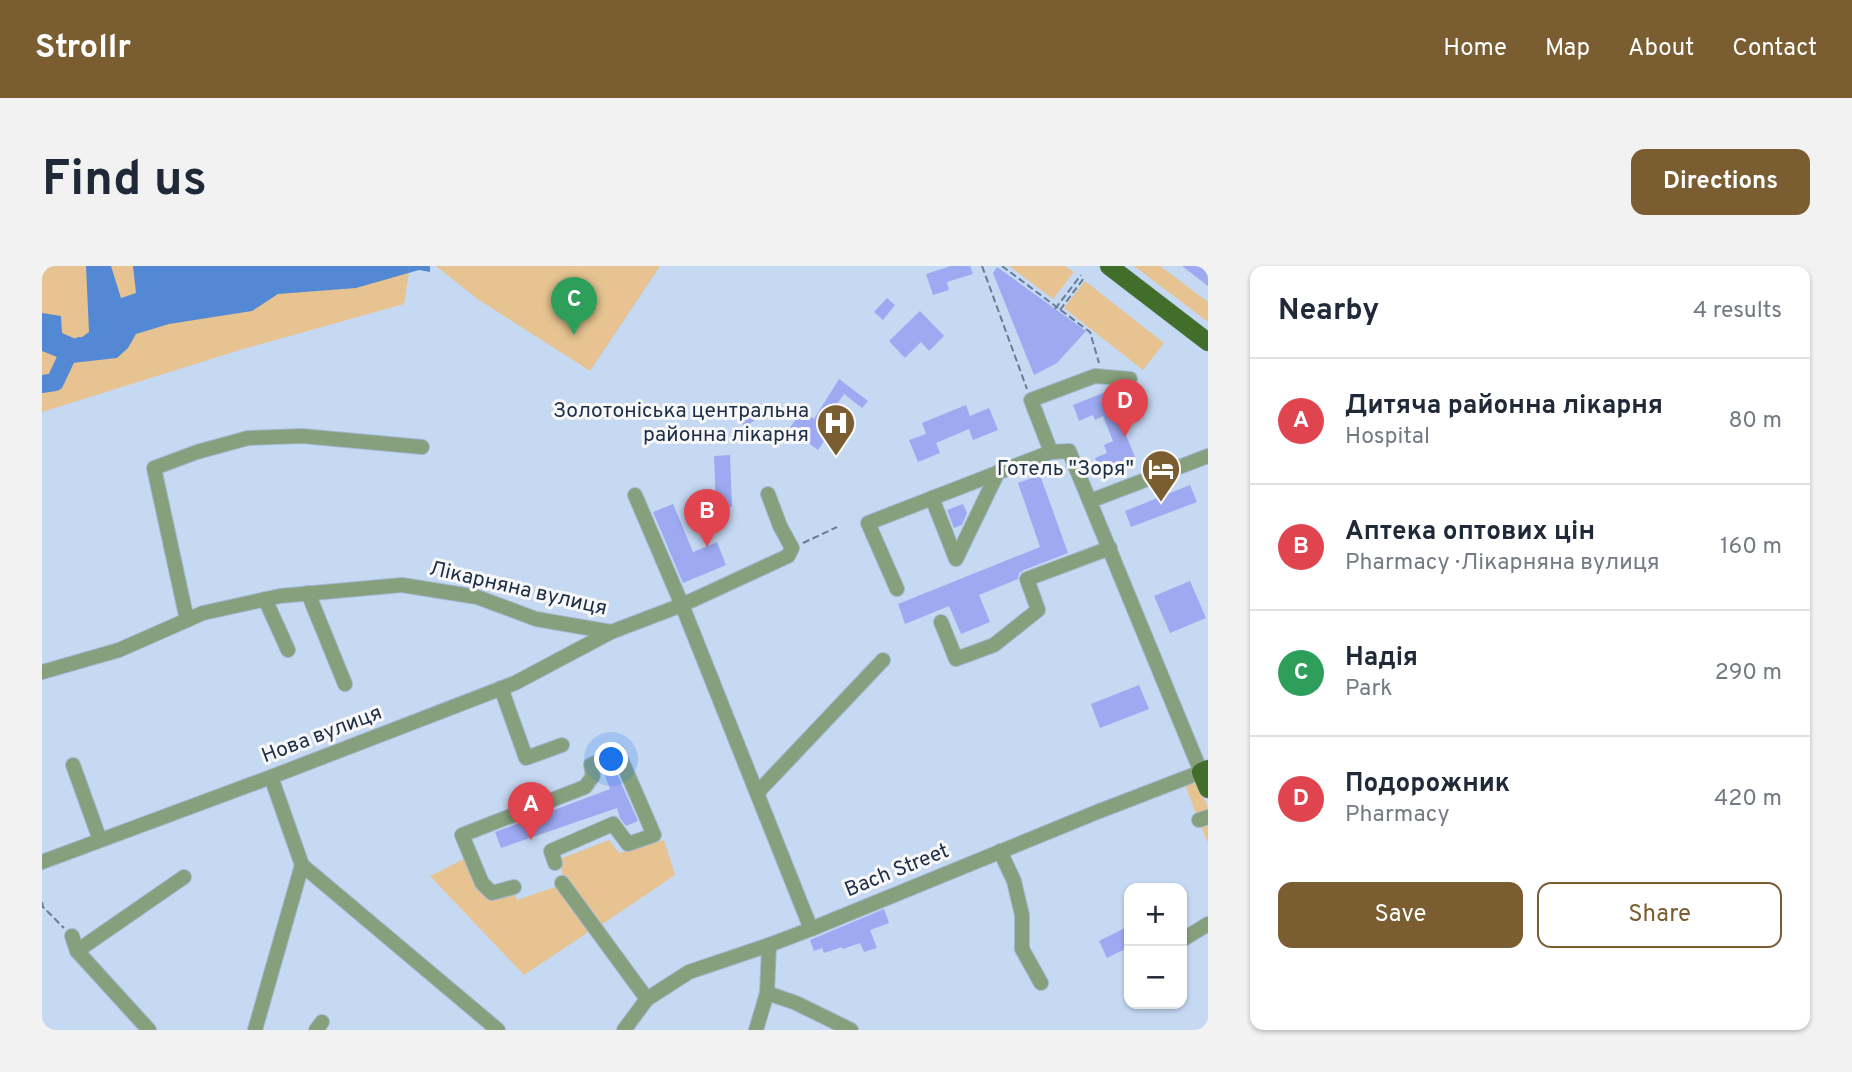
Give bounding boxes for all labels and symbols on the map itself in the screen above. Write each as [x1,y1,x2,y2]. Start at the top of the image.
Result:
pin: C [551,277,597,335]
pin: D [1102,379,1148,437]
place label: Золотоніська центральна районна лікарня [553,398,809,449]
hospital icon: Золотоніська центральна районна лікарня [815,402,857,457]
hotel icon: Готель "Зоря" [1140,448,1182,503]
place label: Готель "Зоря" [997,456,1134,483]
pin: B [684,489,730,547]
street label: Лікарняна вулиця [426,555,610,623]
street label: Нова вулиця [258,700,386,770]
your location [594,742,628,776]
pin: A [508,782,554,840]
street label: Bach Street [841,838,953,904]

